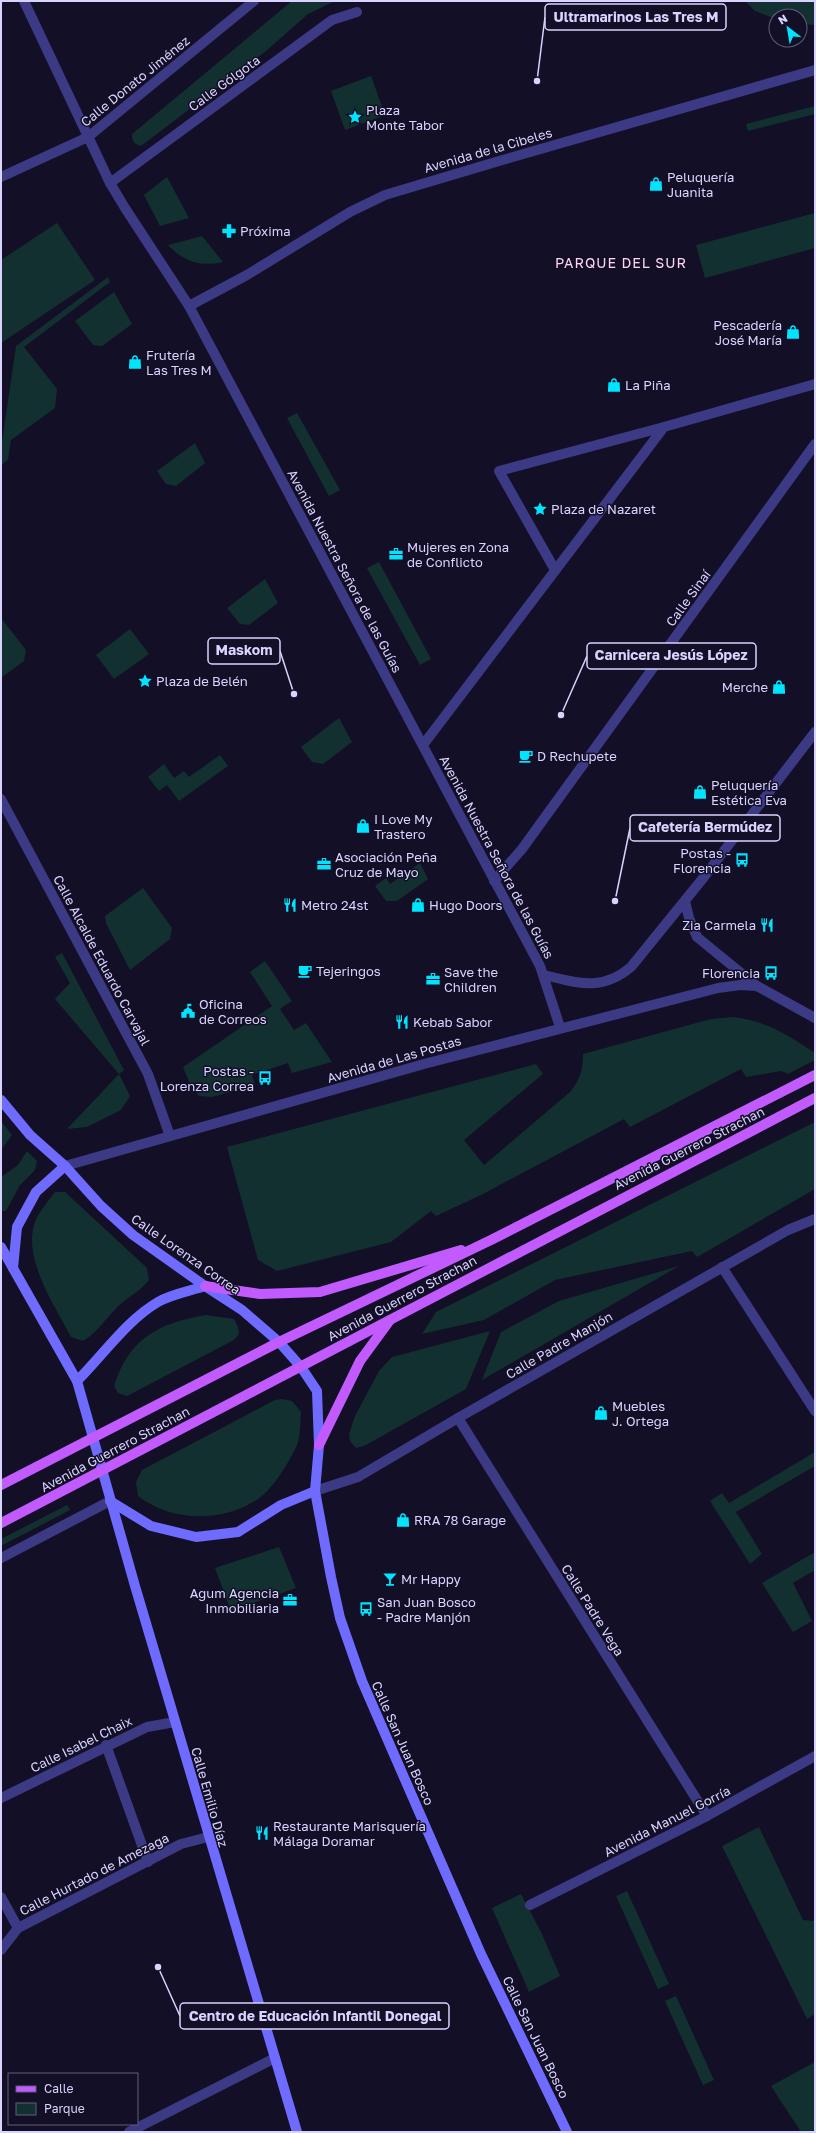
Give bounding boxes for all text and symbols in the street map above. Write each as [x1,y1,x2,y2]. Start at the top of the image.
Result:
callout: Ultramarinos Las Tres M [545,4,726,30]
text: Ultramarinos Las Tres M [554,8,718,25]
north arrow [768,8,808,48]
text: N [776,11,790,27]
street label: Calle Donato Jiménez [77,32,193,130]
street label: Calle Gólgota [185,52,263,114]
place label: Plaza Monte Tabor [366,102,444,133]
place icon: Plaza Monte Tabor [347,109,363,125]
street label: Avenida de la Cibeles [422,124,554,176]
place label: Peluquería Juanita [667,169,734,200]
shop icon: Peluquería Juanita [648,176,664,192]
pharmacy icon: Próxima [221,223,237,239]
place label: Próxima [240,223,290,239]
district label: PARQUE DEL SUR [555,254,687,271]
place label: Pescadería José María [713,317,782,348]
shop icon: Pescadería José María [785,324,801,340]
place label: Frutería Las Tres M [146,347,212,378]
shop icon: Frutería Las Tres M [127,354,143,370]
shop icon: La Piña [606,377,622,393]
place label: La Piña [625,377,670,393]
street label: Avenida Nuestra Señora de las Guías [284,467,406,675]
place icon: Plaza de Nazaret [532,501,548,517]
place label: Plaza de Nazaret [551,501,656,517]
place label: Mujeres en Zona de Conflicto [407,539,509,570]
office icon: Mujeres en Zona de Conflicto [388,546,404,562]
street label: Calle Sinaí [662,565,715,629]
callout: Maskom [208,638,280,664]
text: Maskom [216,641,272,658]
callout: Carnicera Jesús López [587,643,756,669]
text: Carnicera Jesús López [594,646,748,663]
place icon: Plaza de Belén [137,673,153,689]
place label: Plaza de Belén [156,673,248,689]
place label: Merche [722,679,768,695]
shop icon: Merche [771,679,787,695]
cafe icon: D Rechupete [518,748,534,764]
place label: D Rechupete [537,748,617,764]
street label: Avenida Nuestra Señora de las Guías [436,753,558,961]
place label: Peluquería Estética Eva [711,777,787,808]
shop icon: Peluquería Estética Eva [692,784,708,800]
place label: I Love My Trastero [374,811,433,842]
callout: Cafetería Bermúdez [630,815,780,841]
shop icon: I Love My Trastero [355,818,371,834]
text: Cafetería Bermúdez [638,818,772,835]
place label: Postas - Florencia [673,845,731,876]
place label: Asociación Peña Cruz de Mayo [335,849,437,880]
bus stop icon: Postas - Florencia [734,852,750,868]
office icon: Asociación Peña Cruz de Mayo [316,856,332,872]
street label: Calle Alcalde Eduardo Carvajal [50,872,154,1048]
restaurant icon: Metro 24st [282,897,298,913]
place label: Metro 24st [301,897,368,913]
shop icon: Hugo Doors [410,897,426,913]
place label: Hugo Doors [429,897,503,913]
place label: Zia Carmela [682,917,756,933]
restaurant icon: Zia Carmela [759,917,775,933]
cafe icon: Tejeringos [297,963,313,979]
place label: Tejeringos [316,963,381,979]
place label: Save the Children [444,964,498,995]
place label: Florencia [702,965,760,981]
bus stop icon: Florencia [763,965,779,981]
office icon: Save the Children [425,971,441,987]
place label: Oficina de Correos [199,996,267,1027]
public building icon: Oficina de Correos [180,1003,196,1019]
restaurant icon: Kebab Sabor [394,1014,410,1030]
place label: Kebab Sabor [413,1014,492,1030]
street label: Avenida de Las Postas [325,1032,463,1086]
place label: Postas - Lorenza Correa [160,1063,254,1094]
bus stop icon: Postas - Lorenza Correa [257,1070,273,1086]
street label: Avenida Guerrero Strachan [611,1103,767,1193]
street label: Calle Lorenza Correa [128,1210,244,1298]
street label: Avenida Guerrero Strachan [325,1252,479,1344]
street label: Calle Padre Manjón [503,1308,615,1382]
place label: Muebles J. Ortega [612,1398,669,1429]
street label: Avenida Guerrero Strachan [38,1403,192,1495]
shop icon: Muebles J. Ortega [593,1405,609,1421]
shop icon: RRA 78 Garage [395,1512,411,1528]
place label: RRA 78 Garage [414,1512,506,1528]
street label: Calle Padre Vega [558,1561,628,1659]
bar icon: Mr Happy [382,1571,398,1587]
place label: Mr Happy [401,1571,461,1587]
place label: Agum Agencia Inmobiliaria [190,1585,279,1616]
office icon: Agum Agencia Inmobiliaria [282,1592,298,1608]
place label: San Juan Bosco - Padre Manjón [377,1594,476,1625]
bus stop icon: San Juan Bosco - Padre Manjón [358,1601,374,1617]
street label: Calle San Juan Bosco [368,1679,438,1808]
street label: Calle Isabel Chaix [27,1712,135,1776]
street label: Calle Emilio Díaz [188,1745,232,1849]
street label: Avenida Manuel Gorría [601,1782,733,1860]
place label: Restaurante Marisquería Málaga Doramar [273,1818,426,1849]
restaurant icon: Restaurante Marisquería Málaga Doramar [254,1825,270,1841]
street label: Calle Hurtado de Amezaga [17,1829,171,1919]
street label: Calle San Juan Bosco [499,1973,573,2101]
callout: Centro de Educación Infantil Donegal [180,2003,449,2029]
text: Centro de Educación Infantil Donegal [189,2007,442,2024]
legend [8,2073,138,2125]
text: Calle [44,2081,74,2096]
text: Parque [44,2101,85,2116]

